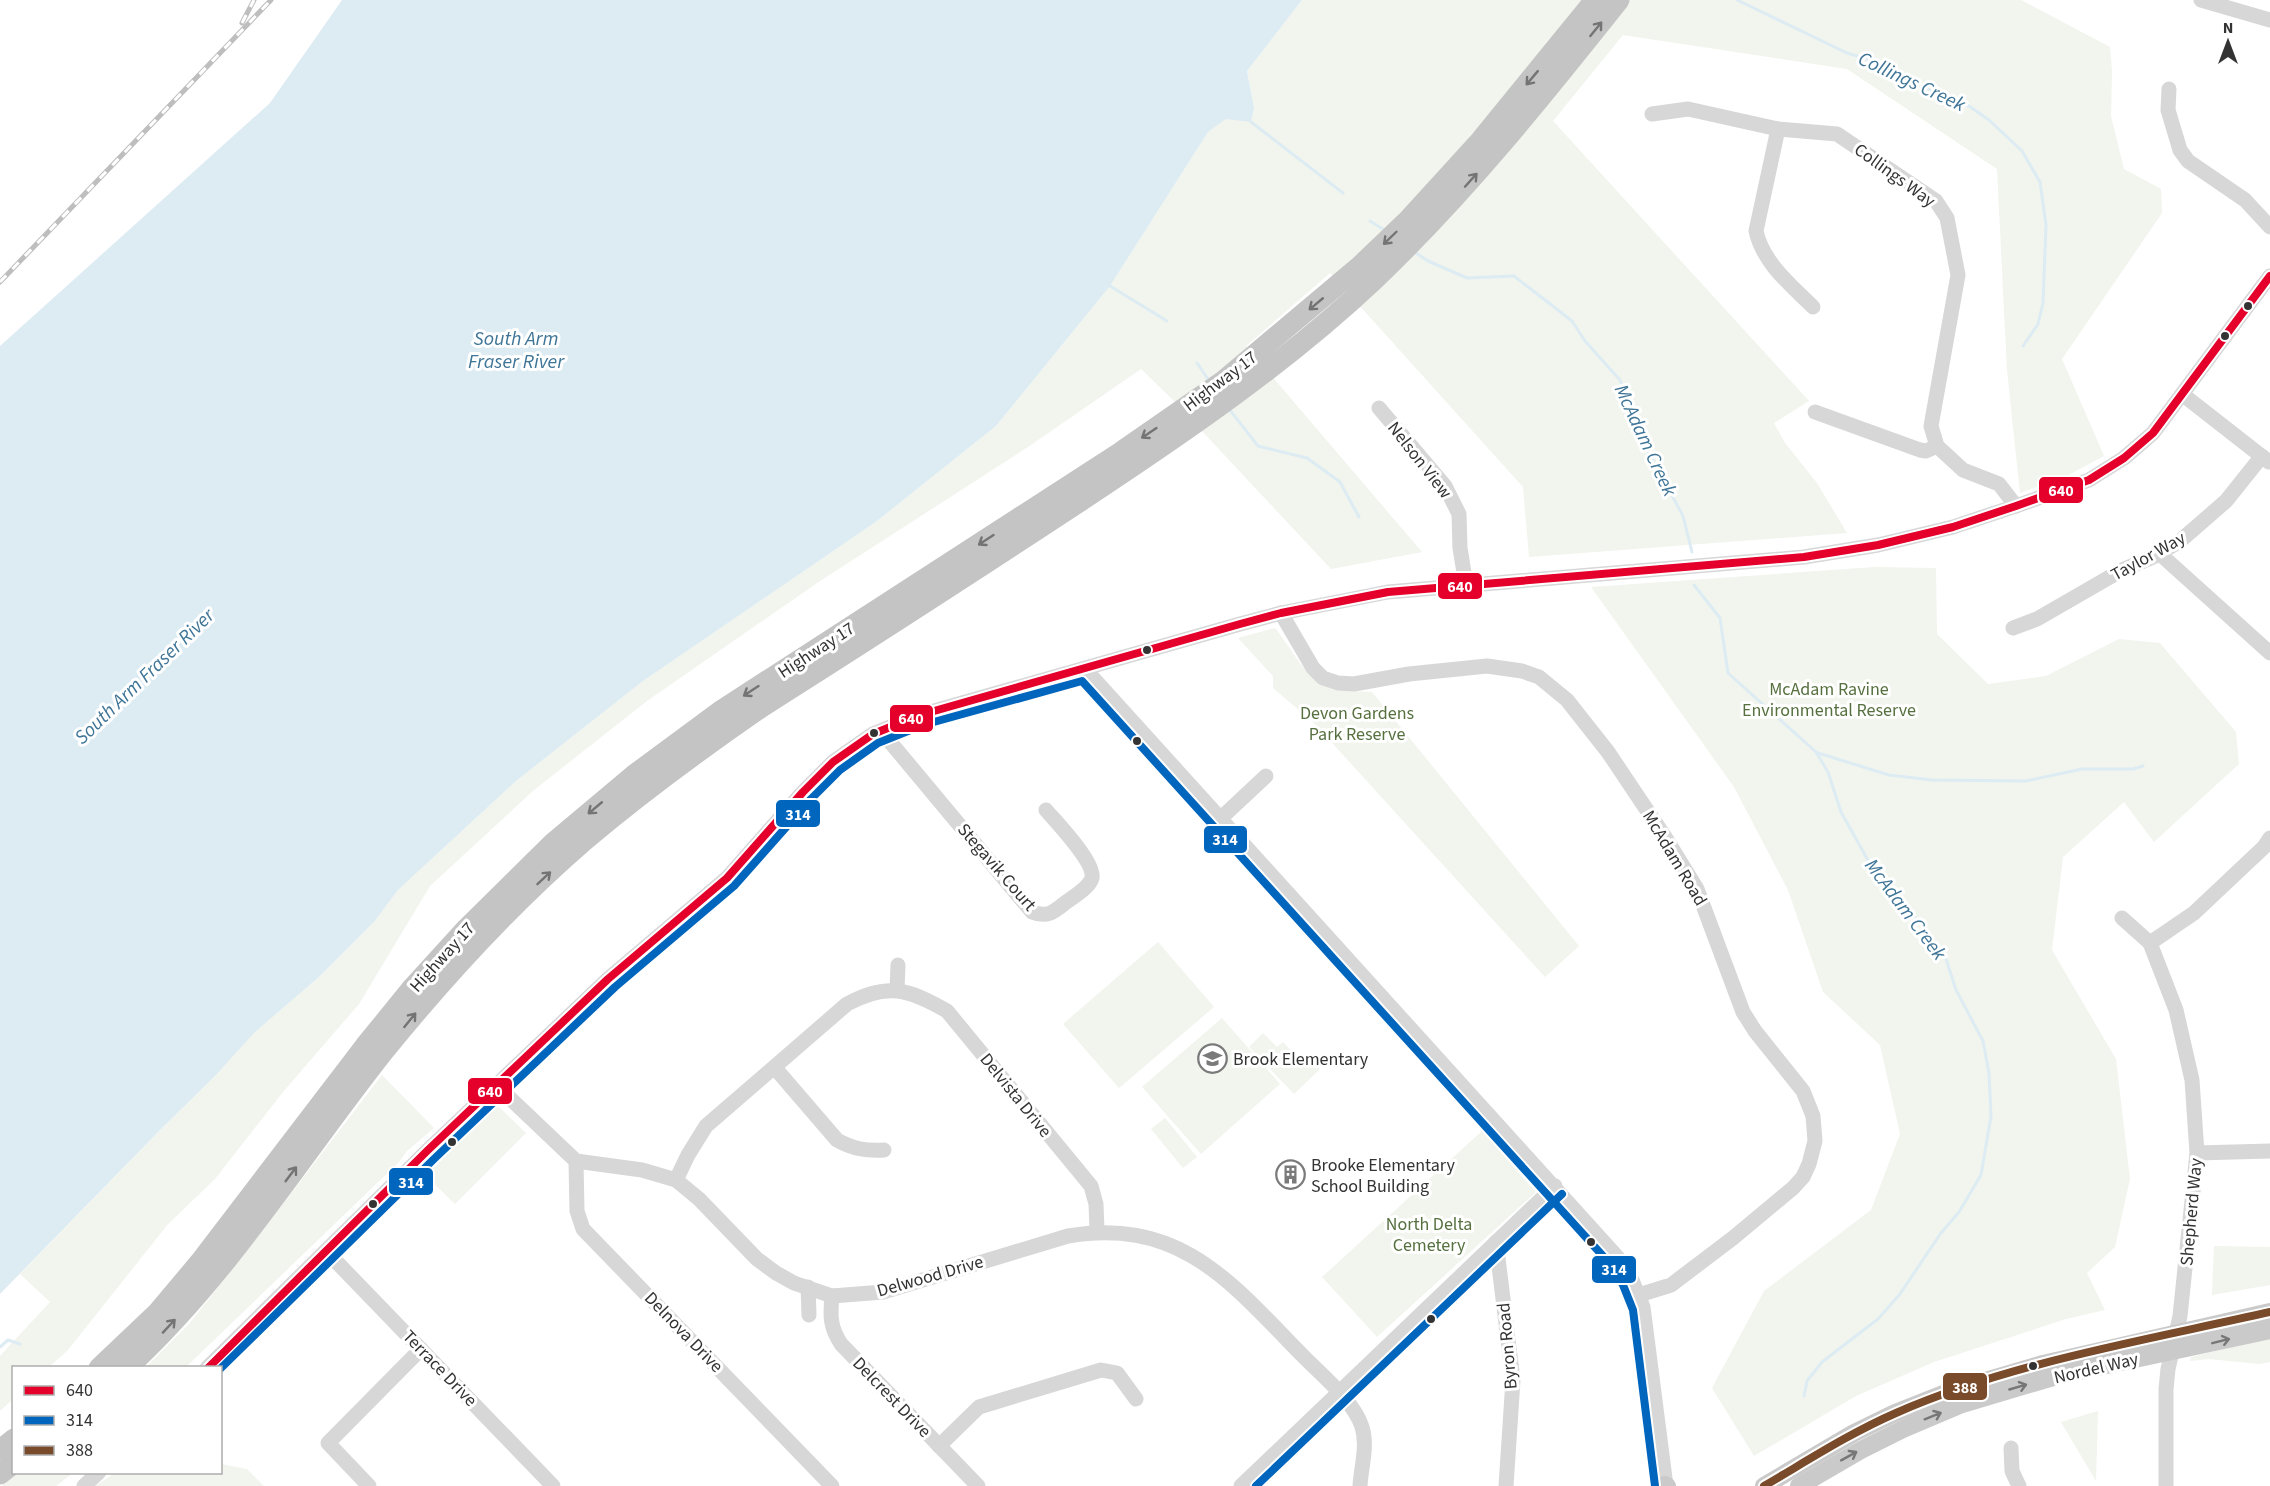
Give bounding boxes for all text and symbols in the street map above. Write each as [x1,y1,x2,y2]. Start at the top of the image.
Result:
north arrow [2198,12,2258,72]
text: N [2223,17,2233,39]
one-way arrow [1589,22,1602,38]
water label: Collings Creek [1853,45,1970,119]
one-way arrow [1525,70,1539,85]
street label: Collings Way [1849,137,1941,214]
one-way arrow [1464,172,1478,187]
one-way arrow [1382,230,1397,245]
one-way arrow [1309,297,1324,311]
unlabelled marker [2242,300,2254,312]
water label: South Arm Fraser River [468,325,565,376]
unlabelled marker [2219,330,2231,342]
street label: Highway 17 [1178,345,1263,417]
water label: McAdam Creek [1607,380,1684,501]
street label: Nelson View [1382,417,1458,504]
one-way arrow [1141,427,1157,439]
line badge: 640 [2038,476,2084,504]
text: 640 [2048,480,2074,502]
street label: Taylor Way [2107,525,2190,587]
one-way arrow [978,534,995,546]
line badge: 640 [1437,572,1483,600]
text: 640 [1447,576,1473,598]
water label: South Arm Fraser River [68,602,222,751]
street label: Highway 17 [773,616,860,685]
unlabelled marker [1141,644,1153,656]
park label: McAdam Ravine Environmental Reserve [1742,677,1916,723]
one-way arrow [743,685,760,698]
park label: Devon Gardens Park Reserve [1300,701,1414,747]
line badge: 640 [889,704,934,733]
text: 640 [898,708,924,730]
unlabelled marker [868,727,880,739]
unlabelled marker [1131,735,1143,747]
line badge: 314 [775,799,821,828]
one-way arrow [587,801,603,814]
text: 314 [785,804,811,826]
street label: McAdam Road [1636,806,1713,911]
street label: Stegavik Court [951,818,1042,917]
line badge: 314 [1203,825,1248,854]
text: 314 [1212,829,1238,851]
water label: McAdam Creek [1858,853,1953,967]
one-way arrow [536,871,551,885]
street label: Highway 17 [404,917,481,998]
one-way arrow [403,1013,417,1028]
school or university icon: Brook Elementary [1196,1043,1228,1075]
place label: Brook Elementary [1233,1047,1369,1072]
street label: Delvista Drive [974,1048,1057,1143]
line badge: 640 [467,1077,513,1105]
text: 640 [477,1081,503,1103]
unlabelled marker [446,1136,458,1148]
place label: Brooke Elementary School Building [1311,1153,1455,1199]
street label: Shepherd Way [2174,1157,2209,1267]
building icon: Brooke Elementary School Building [1274,1159,1306,1191]
one-way arrow [284,1166,297,1182]
line badge: 314 [388,1167,434,1196]
text: 314 [398,1172,424,1194]
unlabelled marker [367,1198,379,1210]
park label: North Delta Cemetery [1386,1212,1472,1258]
unlabelled marker [1585,1236,1597,1248]
street label: Delwood Drive [874,1249,986,1304]
line badge: 314 [1591,1255,1637,1284]
text: 314 [1601,1259,1627,1281]
street label: Delnova Drive [639,1286,729,1378]
street label: Byron Road [1491,1302,1524,1390]
unlabelled marker [1425,1313,1437,1325]
one-way arrow [162,1319,176,1334]
street label: Terrace Drive [397,1324,483,1412]
one-way arrow [2212,1335,2231,1347]
street label: Nordel Way [2051,1347,2141,1390]
street label: Delcrest Drive [847,1351,937,1443]
unlabelled marker [2027,1360,2039,1372]
legend [12,1366,222,1474]
line badge: 388 [1942,1372,1988,1401]
text: 388 [1952,1377,1978,1399]
text: 640 [66,1378,93,1403]
one-way arrow [2008,1381,2027,1392]
text: 314 [66,1408,93,1433]
one-way arrow [1923,1410,1941,1421]
text: 388 [66,1438,93,1463]
one-way arrow [1840,1450,1857,1462]

